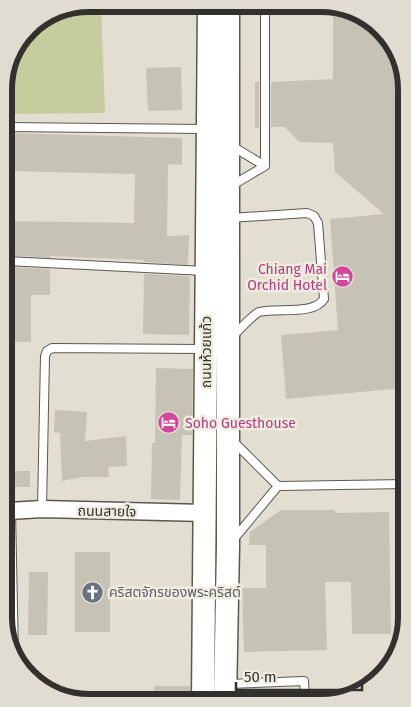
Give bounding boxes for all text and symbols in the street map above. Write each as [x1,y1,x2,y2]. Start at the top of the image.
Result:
place label: Chiang Mai Orchid Hotel [247,261,327,294]
hotel icon: Chiang Mai Orchid Hotel [331,265,355,289]
street label: ถนนห้วยแก้ว [198,316,215,388]
hotel icon: Soho Guesthouse [157,411,181,435]
place label: Soho Guesthouse [185,415,296,432]
street label: ถนนสายใจ [77,502,136,521]
church icon: คริสตจักรของพระคริสต์ [81,580,105,604]
place label: คริสตจักรของพระคริสต์ [109,584,241,601]
scale bar [236,660,362,692]
text: 50 m [244,668,277,686]

